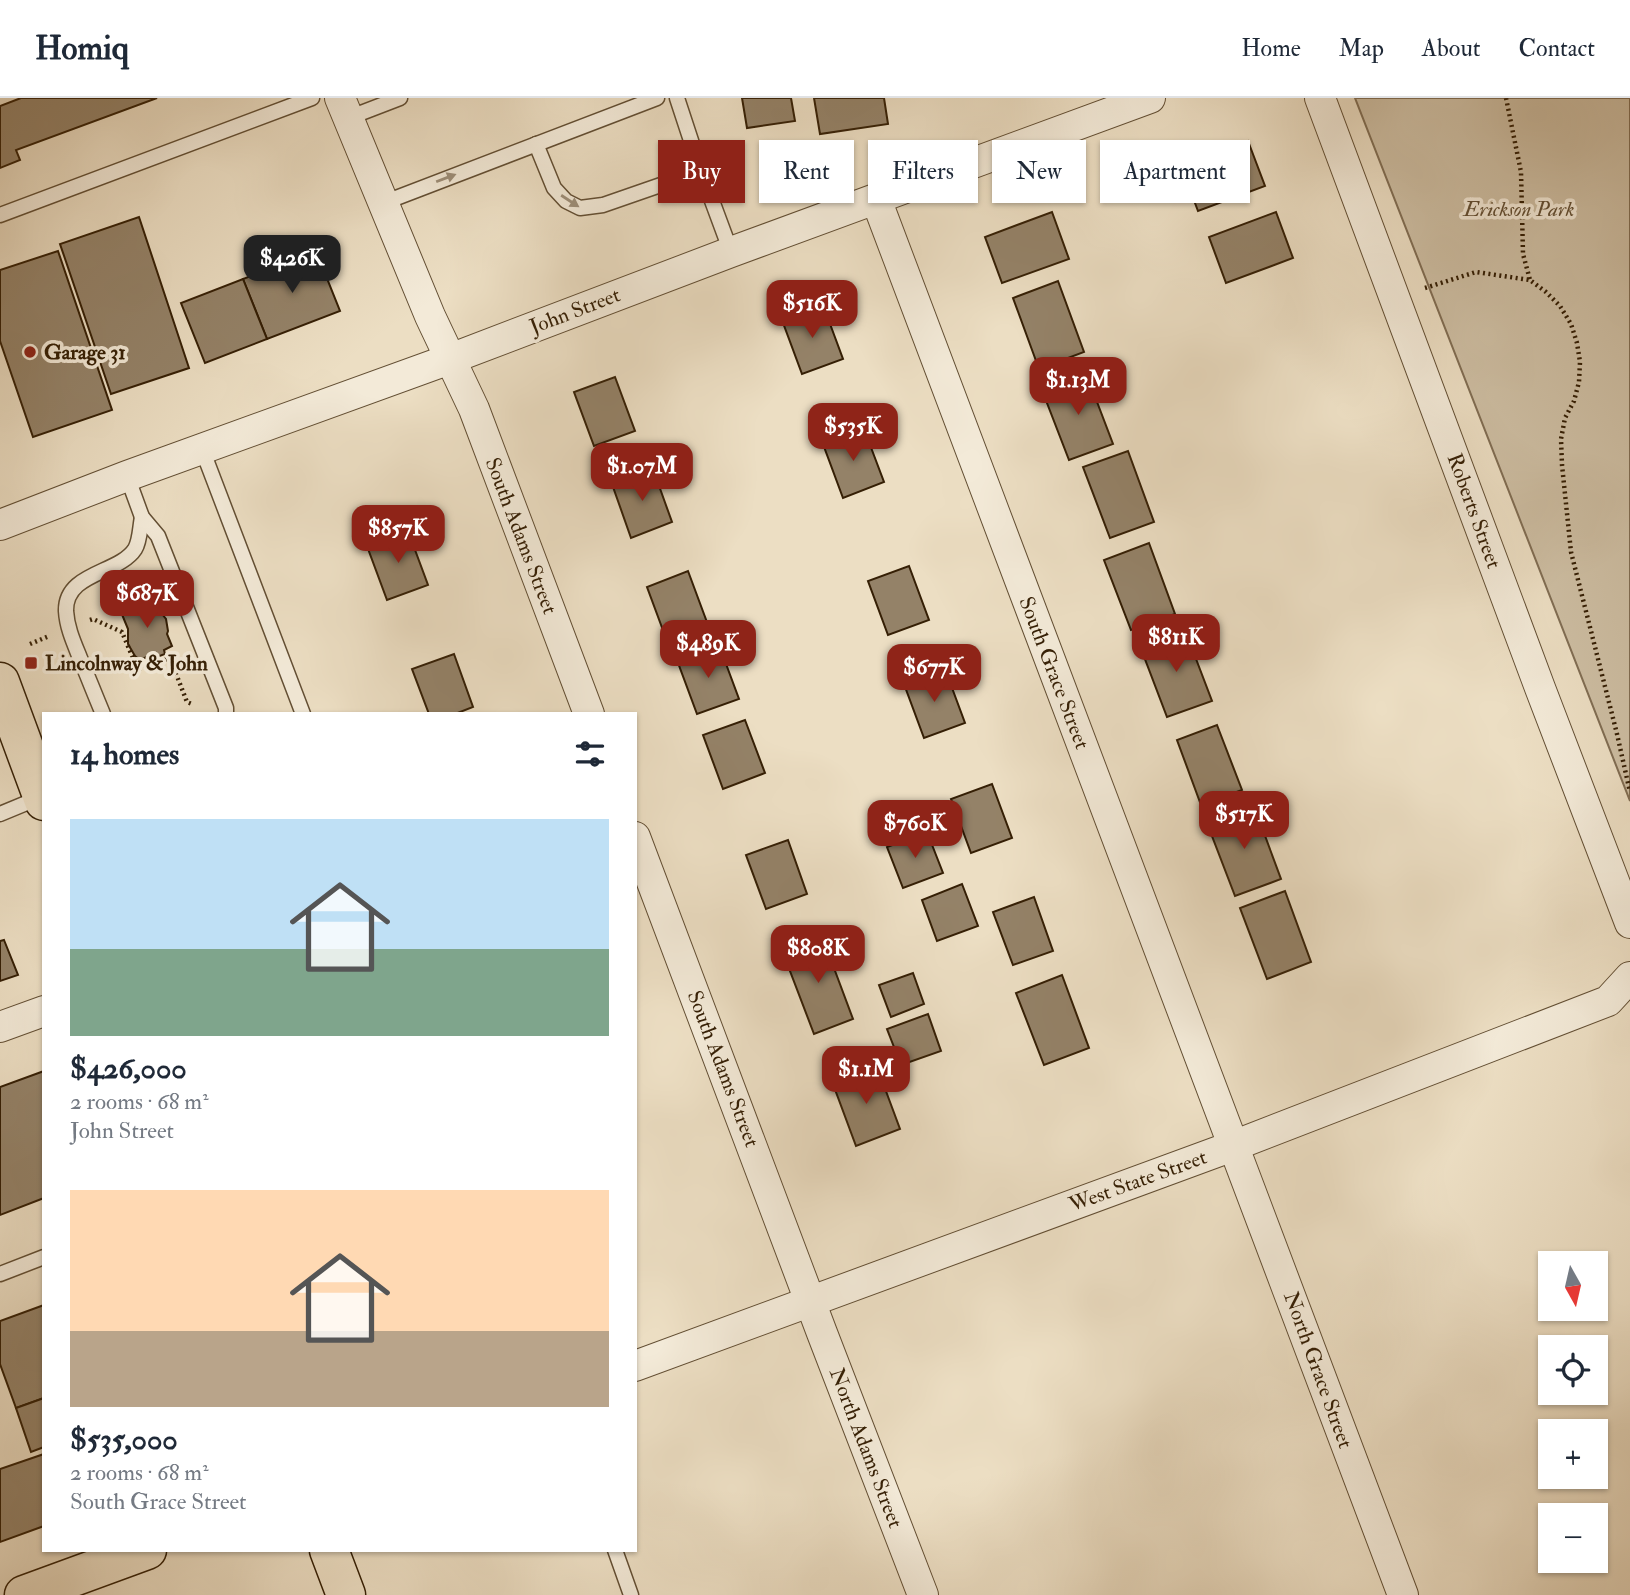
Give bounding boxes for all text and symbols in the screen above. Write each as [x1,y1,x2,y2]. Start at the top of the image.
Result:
text: Homiq [35,28,129,69]
text: Home [1241,33,1301,64]
text: Map [1339,33,1384,64]
text: About [1422,33,1481,64]
text: Contact [1519,33,1595,64]
chip: Buy [658,140,745,203]
chip: Rent [759,140,854,203]
chip: Filters [868,140,978,203]
chip: New [992,140,1086,203]
chip: Apartment [1100,140,1250,203]
one-way arrow [436,173,457,184]
one-way arrow [560,195,580,208]
park label: Erickson Park [1462,196,1574,223]
pin: $426K [243,236,341,295]
text: $426K [260,243,324,272]
pin: $516K [763,280,861,340]
street label: John Street [525,281,624,341]
text: $516K [783,288,841,317]
place label: Garage 31 [44,339,126,366]
marker: Garage 31 [22,344,38,360]
pin: $1.13M [1021,358,1135,417]
text: $1.13M [1046,365,1111,394]
pin: $535K [804,404,902,463]
text: $535K [824,411,882,440]
pin: $1.07M [585,444,699,503]
street label: Roberts Street [1441,450,1507,573]
text: $1.07M [607,451,677,480]
street label: South Adams Street [479,454,563,618]
pin: $857K [349,505,447,565]
text: $857K [368,513,428,542]
pin: $687K [98,570,196,630]
text: $687K [116,578,178,607]
street label: South Grace Street [1013,593,1096,753]
pin: $811K [1127,614,1225,674]
pin: $489K [659,620,757,680]
text: $811K [1148,622,1204,651]
text: $489K [676,628,740,657]
pin: $677K [885,644,983,704]
place label: Lincolnway & John [45,650,208,677]
text: $677K [903,652,965,681]
marker: Lincolnway & John [23,655,39,671]
icon: filters [571,735,609,773]
text: 14 homes [70,736,179,773]
pin: $517K [1195,792,1293,851]
text: $517K [1215,799,1273,828]
pin: $760K [866,800,964,860]
text: $760K [883,808,947,837]
icon: home [277,864,403,990]
pin: $808K [769,926,867,985]
text: $808K [787,933,849,962]
street label: South Adams Street [681,987,765,1151]
pin: $1.1M [817,1046,915,1106]
text: $426,000 [70,1050,187,1087]
text: $1.1M [838,1054,894,1083]
text: 2 rooms · 68 m² [70,1087,209,1116]
text: John Street [70,1116,174,1145]
street label: West State Street [1065,1144,1211,1219]
icon: home [277,1235,403,1361]
north arrow [1538,1251,1608,1321]
map controls [1538,1251,1608,1573]
street label: North Grace Street [1277,1288,1359,1452]
button: locate [1538,1335,1608,1405]
street label: North Adams Street [823,1364,909,1532]
button: + [1538,1419,1608,1489]
text: $535,000 [70,1421,178,1458]
text: 2 rooms · 68 m² [70,1458,209,1487]
text: South Grace Street [70,1487,247,1516]
button: − [1538,1503,1608,1573]

